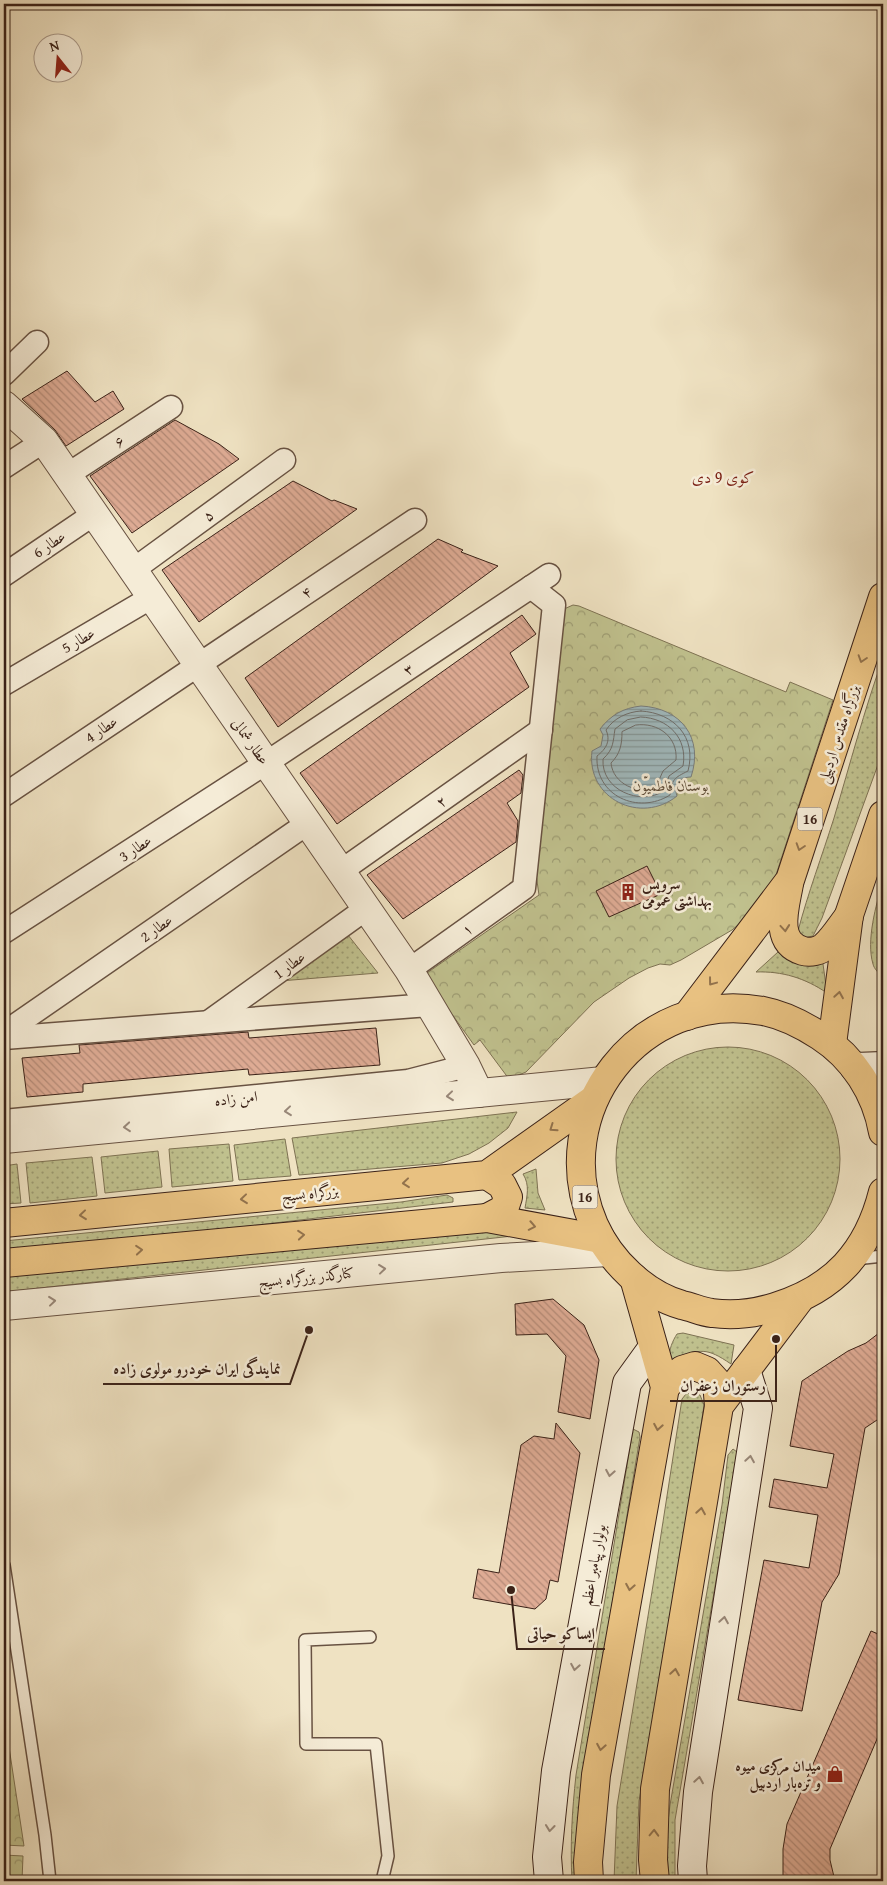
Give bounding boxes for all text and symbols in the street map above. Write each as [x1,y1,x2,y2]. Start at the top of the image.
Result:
north arrow [32,32,82,82]
text: N [47,34,62,56]
street label: ۶ [110,430,128,452]
district label: کوی 9 دی [692,465,754,489]
street label: ۵ [198,504,218,526]
street label: عطار 6 [28,525,70,563]
street label: ۴ [296,581,316,603]
street label: عطار 5 [57,622,99,658]
one-way arrow [858,655,868,663]
street label: ۳ [398,658,418,680]
street label: بزرگراه مقدس اردبیلی [812,682,865,786]
street label: عطار 4 [80,710,122,748]
street label: عطار شمالی [227,713,275,769]
park label: بوستان فاطمیّون [633,775,709,796]
street label: ۲ [431,790,451,812]
road number: 16 [798,808,822,831]
street label: عطار 3 [114,830,156,866]
one-way arrow [796,842,806,851]
place label: سرویس بهداشتی عمومی [641,873,712,912]
building icon: سرویس بهداشتی عمومی [618,882,638,902]
street label: عطار 2 [135,909,177,947]
street label: ۱ [457,918,477,940]
one-way arrow [779,924,790,932]
street label: عطار 1 [269,946,309,984]
one-way arrow [710,976,718,985]
one-way arrow [833,991,844,999]
street label: امن زاده [213,1085,259,1111]
one-way arrow [446,1090,454,1101]
one-way arrow [284,1106,292,1117]
one-way arrow [122,1121,130,1132]
one-way arrow [549,1122,559,1131]
one-way arrow [402,1178,410,1189]
street label: بزرگراه بسیج [280,1180,340,1210]
road number: 16 [572,1186,598,1208]
one-way arrow [240,1194,248,1205]
one-way arrow [78,1210,86,1221]
one-way arrow [528,1221,536,1231]
one-way arrow [297,1230,305,1241]
one-way arrow [136,1245,144,1256]
street label: کنارگذر بزرگراه بسیج [257,1262,355,1296]
one-way arrow [378,1264,386,1275]
one-way arrow [49,1296,57,1307]
callout: نمایندگی ایران خودرو مولوی زاده [103,1353,290,1384]
text: نمایندگی ایران خودرو مولوی زاده [113,1356,281,1380]
callout: رستوران زعفران [670,1370,776,1401]
text: رستوران زعفران [680,1373,766,1397]
one-way arrow [654,1423,664,1431]
one-way arrow [744,1455,754,1464]
one-way arrow [606,1468,616,1477]
one-way arrow [696,1507,706,1516]
street label: بولوار پیامبر اعظم [575,1522,614,1608]
one-way arrow [625,1583,635,1591]
one-way arrow [719,1616,729,1624]
callout: ایساکو حیاتی [517,1618,605,1649]
text: ایساکو حیاتی [526,1621,595,1645]
one-way arrow [570,1663,580,1672]
one-way arrow [669,1667,679,1676]
one-way arrow [597,1742,607,1751]
place label: میدان مرکزی میوه و تره‌بار اردبیل [735,1755,821,1794]
shop icon: میدان مرکزی میوه و تره‌بار اردبیل [825,1764,845,1784]
one-way arrow [694,1776,704,1785]
one-way arrow [545,1824,556,1832]
one-way arrow [649,1828,659,1836]

